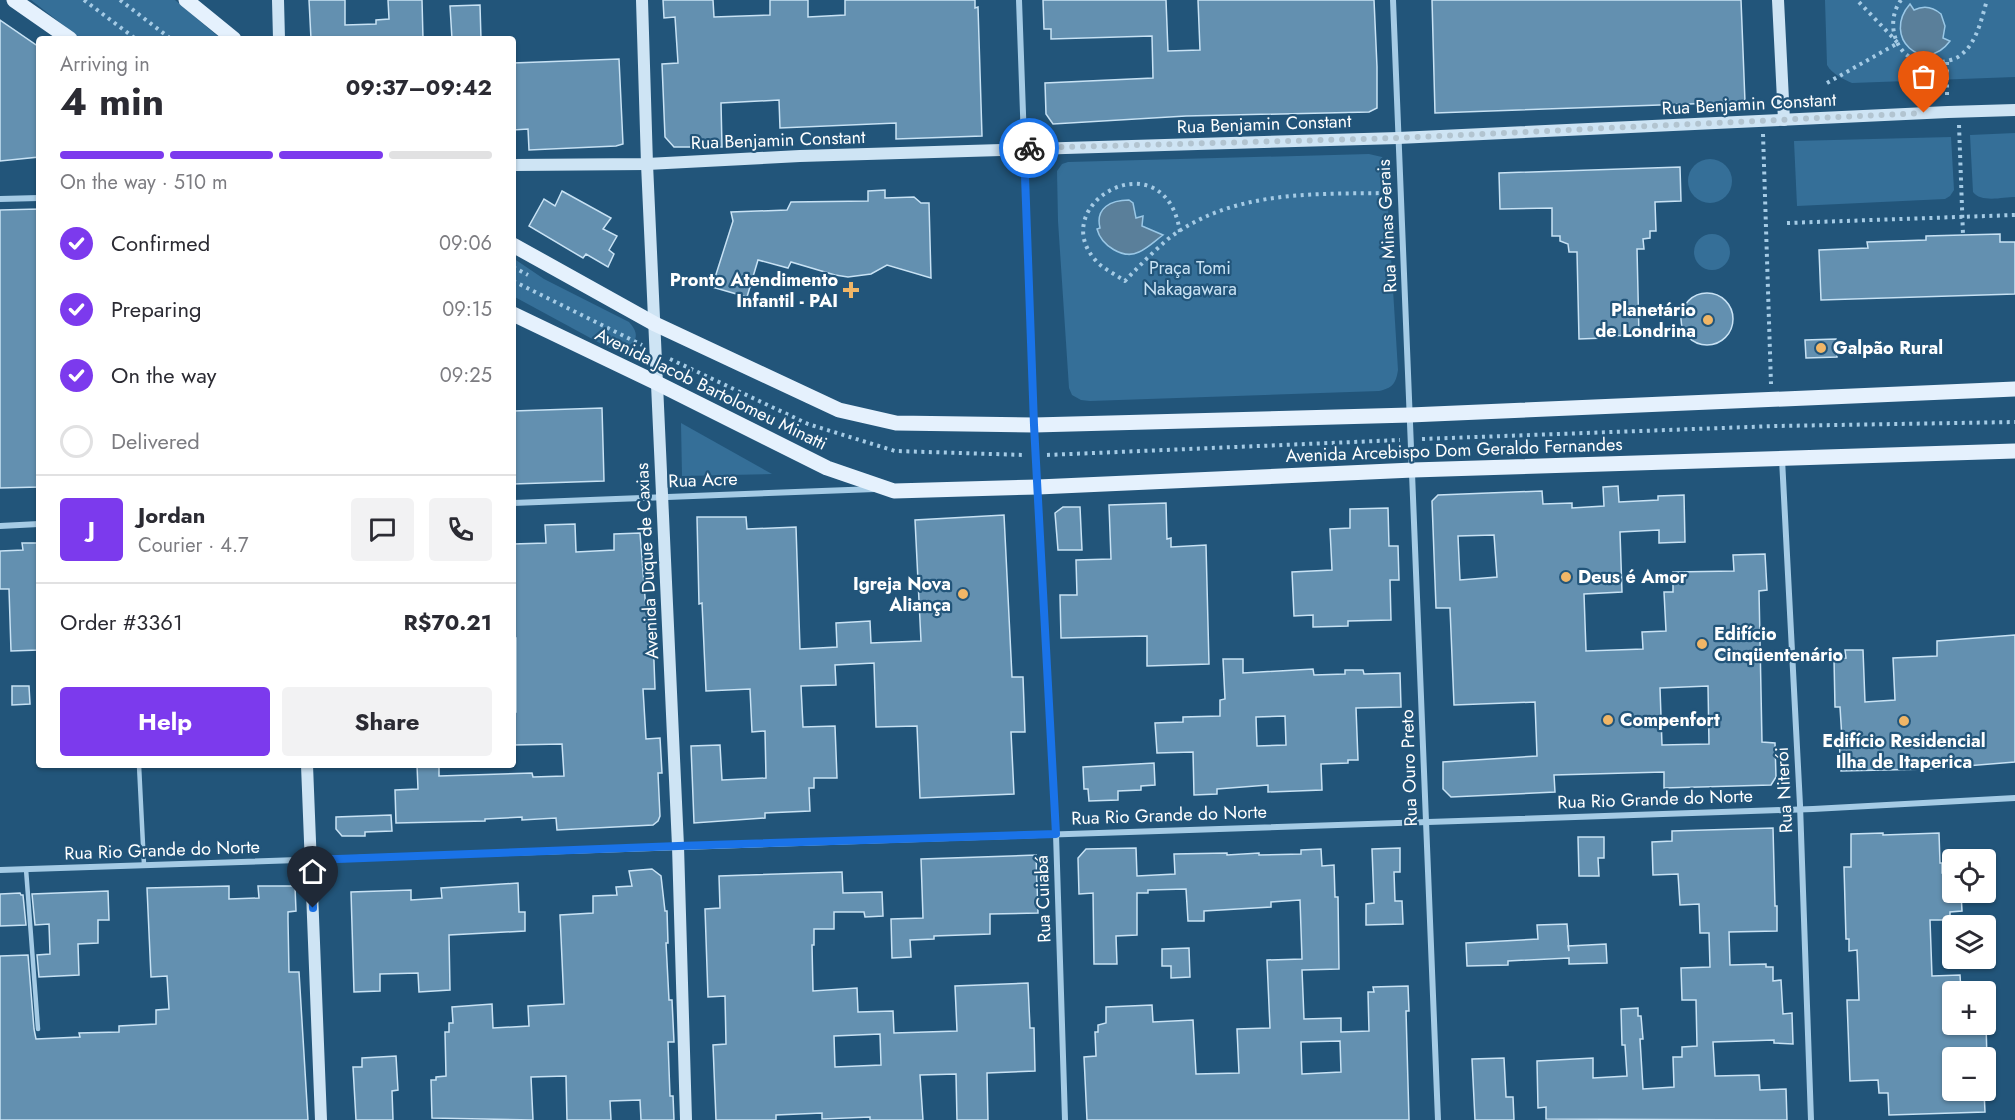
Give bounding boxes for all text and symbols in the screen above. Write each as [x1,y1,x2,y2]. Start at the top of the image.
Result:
text: Arriving in [60,50,150,79]
pin [1898,51,1949,113]
icon: bag [1907,60,1940,93]
text: 09:37–09:42 [346,71,492,103]
text: 4 min [60,73,164,130]
street label: Rua Benjamin Constant [1661,86,1838,122]
street label: Rua Benjamin Constant [1176,108,1352,140]
courier [999,118,1059,178]
street label: Rua Benjamin Constant [690,124,866,156]
icon: bike [1013,132,1046,165]
street label: Rua Minas Gerais [1371,159,1403,293]
text: On the way · 510 m [60,168,228,197]
icon: check [60,227,93,260]
text: Confirmed [111,227,210,259]
text: 09:06 [439,229,492,258]
park label: Praça Tomi Nakagawara [1143,255,1237,302]
place label: Pronto Atendimento Infantil - PAI [670,267,838,314]
marker: Pronto Atendimento Infantil - PAI [842,281,860,299]
icon: check [60,293,93,326]
text: Preparing [111,293,202,325]
text: 09:15 [442,295,492,324]
place label: Planetário de Londrina [1595,297,1696,344]
marker: Planetário de Londrina [1701,313,1715,327]
street label: Avenida Jacob Bartolomeu Minatti [591,321,831,457]
place label: Galpão Rural [1833,335,1943,361]
marker: Galpão Rural [1814,341,1828,355]
icon: check [60,359,93,392]
text: On the way [111,359,216,391]
text: 09:25 [440,361,492,390]
text: Delivered [111,425,200,457]
street label: Avenida Arcebispo Dom Geraldo Fernandes [1285,431,1623,469]
street label: Avenida Duque de Caxias [629,462,665,660]
street label: Rua Acre [668,466,738,494]
button: chat [351,498,414,561]
button: phone [429,498,492,561]
text: Jordan [138,499,205,531]
text: J [88,513,95,545]
text: Courier · 4.7 [138,531,249,560]
place label: Deus é Amor [1578,564,1688,590]
marker: Deus é Amor [1559,570,1573,584]
place label: Igreja Nova Aliança [853,571,951,618]
marker: Igreja Nova Aliança [956,587,970,601]
text: Order #3361 [60,606,183,638]
text: R$70.21 [404,606,492,638]
place label: Edifício Cinqüentenário [1714,621,1844,668]
marker: Edifício Cinqüentenário [1695,637,1709,651]
button: Help [60,687,270,756]
button: Share [282,687,492,756]
place label: Compenfort [1620,707,1720,733]
street label: Rua Ouro Preto [1394,709,1424,827]
marker: Compenfort [1601,713,1615,727]
marker: Edifício Residencial Ilha de Itaperica [1897,714,1911,728]
place label: Edifício Residencial Ilha de Itaperica [1822,728,1986,775]
street label: Rua Niterói [1769,746,1799,834]
street label: Rua Rio Grande do Norte [1557,783,1753,815]
street label: Rua Rio Grande do Norte [1071,799,1267,831]
street label: Rua Rio Grande do Norte [64,834,260,866]
pin [287,846,338,908]
map controls [1942,849,1996,1101]
button: locate [1942,849,1996,903]
icon: home [296,855,329,888]
street label: Rua Cuiabá [1028,855,1058,943]
button: layers [1942,915,1996,969]
button: + [1942,981,1996,1035]
button: − [1942,1047,1996,1101]

